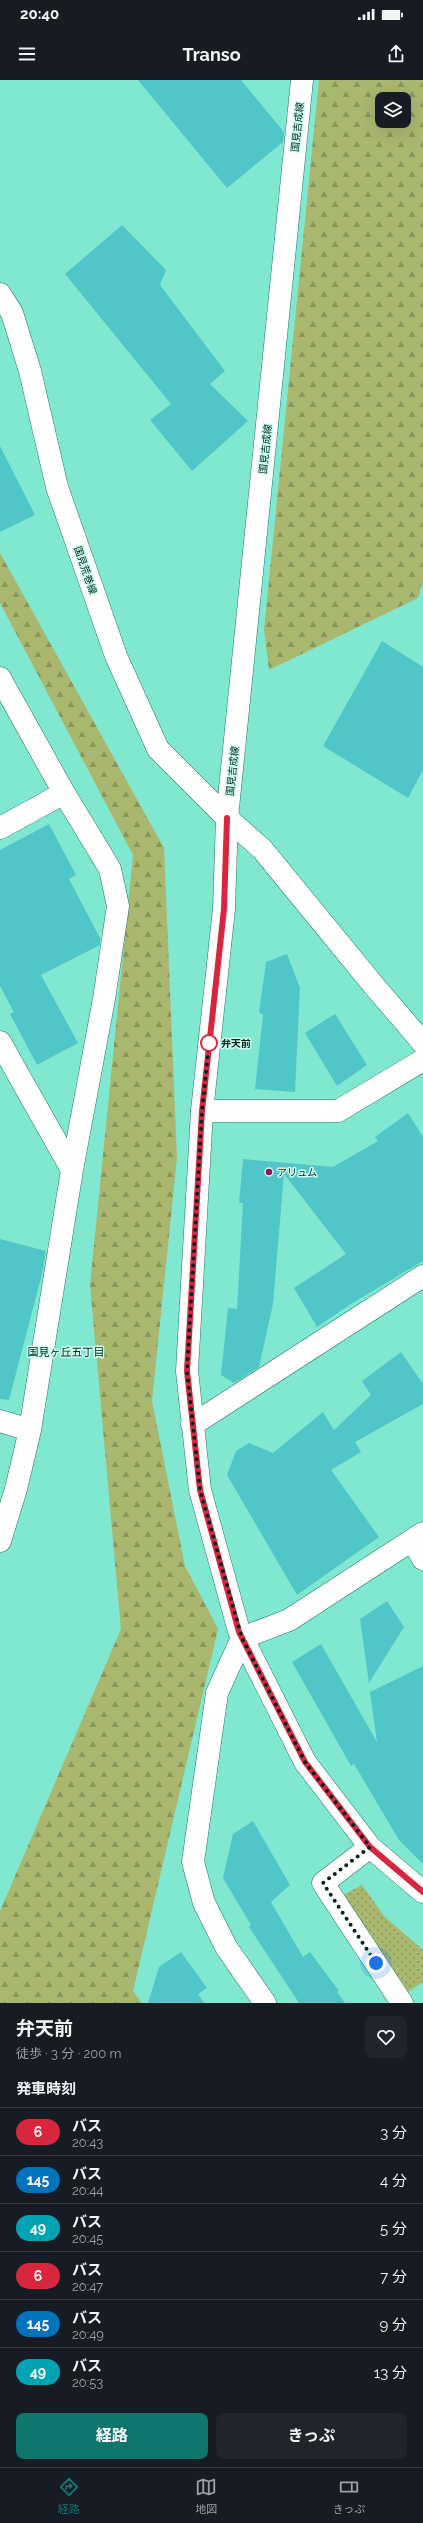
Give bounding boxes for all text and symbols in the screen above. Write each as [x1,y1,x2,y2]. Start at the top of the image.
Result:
text: 20:40 [20,5,59,23]
icon: menu [16,43,38,65]
icon: share [385,43,407,65]
text: Transo [182,44,241,65]
map controls [375,92,411,128]
button: layers [375,92,411,128]
street label: 国見吉成線 [289,102,306,152]
street label: 国見吉成線 [257,424,274,474]
street label: 国見荒巻線 [72,545,99,596]
street label: 国見吉成線 [224,746,241,796]
marker: 弁天前 [200,1034,218,1052]
place label: 弁天前 [221,1038,251,1049]
marker: アリュム [264,1167,274,1177]
place label: アリュム [277,1167,317,1178]
district label: 国見ヶ丘五丁目 [28,1346,105,1359]
your location [366,1953,386,1973]
button: heart [365,2016,407,2058]
text: 弁天前 [16,2017,73,2039]
text: 徒歩 · 3 分 · 200 m [16,2046,121,2061]
text: 発車時刻 [16,2080,76,2098]
text: バス [72,2117,102,2135]
text: 6 [34,2124,42,2140]
text: 3 分 [380,2124,407,2142]
text: 20:43 [72,2135,103,2150]
text: バス [72,2165,102,2183]
text: 145 [27,2172,49,2188]
text: 4 分 [380,2172,407,2190]
text: 20:44 [72,2183,103,2198]
text: バス [72,2213,102,2231]
text: 49 [30,2220,46,2236]
text: 5 分 [380,2220,407,2238]
text: 20:45 [72,2231,103,2246]
text: バス [72,2261,102,2279]
text: 6 [34,2268,42,2284]
text: 7 分 [380,2268,407,2286]
text: 20:47 [72,2279,103,2294]
text: バス [72,2309,102,2327]
text: 145 [27,2316,49,2332]
text: 9 分 [379,2316,407,2334]
text: 20:49 [72,2327,104,2342]
text: バス [72,2357,102,2375]
text: 49 [30,2364,46,2380]
text: 13 分 [374,2364,407,2382]
text: 20:53 [72,2375,103,2390]
button: 経路 [16,2413,208,2459]
button: きっぷ [216,2413,407,2459]
tab: 経路 [58,2476,80,2516]
tab: 地図 [195,2476,217,2516]
tab: きっぷ [333,2476,365,2516]

